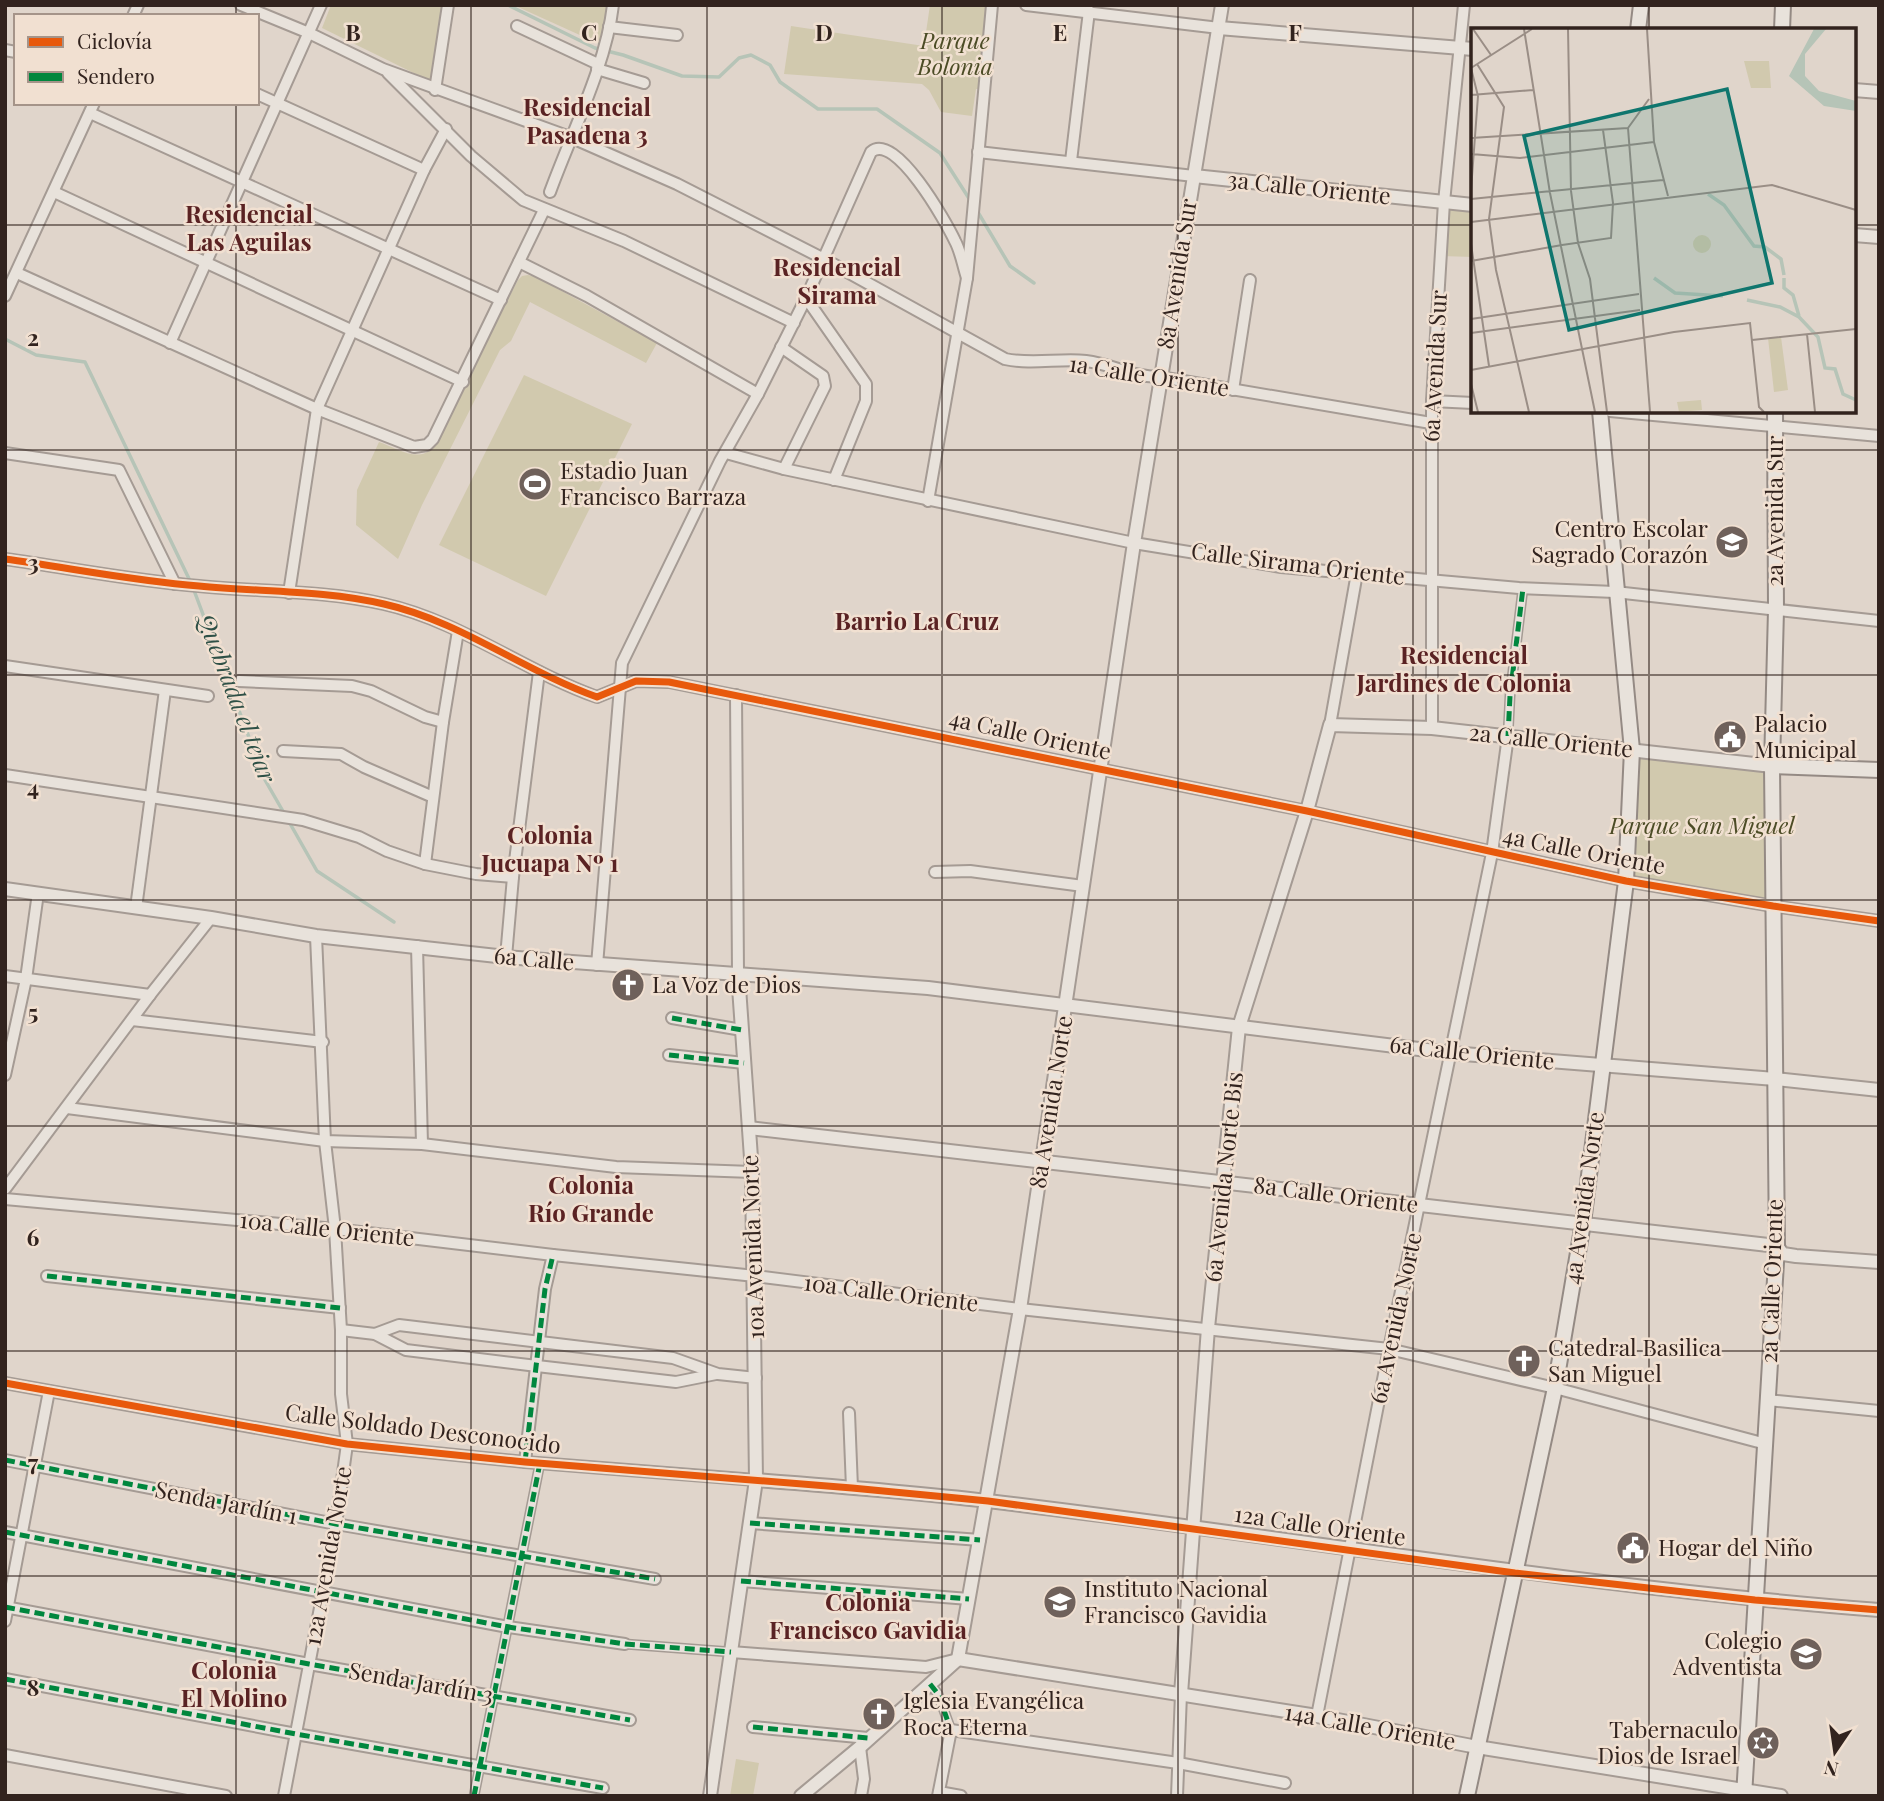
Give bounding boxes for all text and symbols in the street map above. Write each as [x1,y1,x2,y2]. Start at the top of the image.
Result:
legend [14,14,259,105]
text: B [345,16,361,47]
text: C [581,16,597,47]
text: D [815,16,833,47]
text: E [1053,16,1067,47]
text: F [1288,16,1302,47]
park label: Parque Bolonia [916,24,993,81]
text: Ciclovía [77,26,152,54]
inset map [1471,28,1856,413]
text: Sendero [77,61,155,89]
district label: Residencial Pasadena 3 [523,90,651,150]
street label: 3a Calle Oriente [1226,163,1392,210]
street label: 8a Avenida Sur [1148,196,1203,351]
district label: Residencial Las Aguilas [185,197,313,257]
district label: Residencial Sirama [773,250,901,310]
street label: 6a Avenida Sur [1414,289,1453,443]
text: 2 [27,321,39,352]
street label: 1a Calle Oriente [1067,347,1232,403]
street label: 2a Avenida Sur [1758,435,1789,587]
place label: Estadio Juan Francisco Barraza [560,454,747,511]
sports icon: Estadio Juan Francisco Barraza [516,465,554,503]
place label: Centro Escolar Sagrado Corazón [1531,512,1708,569]
school or university icon: Centro Escolar Sagrado Corazón [1713,523,1751,561]
street label: Calle Sirama Oriente [1190,534,1407,591]
text: 3 [27,546,39,577]
district label: Barrio La Cruz [835,604,999,636]
water label: Quebrada el tejar [190,606,285,787]
district label: Residencial Jardines de Colonia [1356,638,1572,698]
street label: 4a Calle Oriente [946,701,1114,766]
place label: Palacio Municipal [1754,707,1857,764]
street label: 2a Calle Oriente [1468,715,1635,764]
public building icon: Palacio Municipal [1711,718,1749,756]
text: 4 [27,771,39,802]
park label: Parque San Miguel [1608,809,1796,840]
district label: Colonia Jucuapa Nº 1 [480,818,619,878]
street label: 4a Calle Oriente [1500,819,1668,880]
street label: 6a Calle [493,939,576,976]
church icon: La Voz de Dios [609,966,647,1004]
place label: La Voz de Dios [652,968,801,999]
text: 5 [28,996,38,1027]
street label: 8a Avenida Norte [1021,1013,1078,1190]
street label: 6a Calle Oriente [1388,1027,1556,1076]
street label: 6a Avenida Norte Bis [1196,1070,1249,1284]
street label: 4a Avenida Norte [1555,1110,1610,1286]
street label: 10a Avenida Norte [733,1154,770,1340]
district label: Colonia Río Grande [528,1168,654,1228]
street label: 8a Calle Oriente [1252,1168,1420,1219]
street label: 2a Calle Oriente [1752,1198,1789,1364]
street label: 10a Calle Oriente [238,1203,416,1252]
text: 6 [27,1221,40,1252]
street label: 6a Avenida Norte [1361,1229,1428,1406]
street label: 10a Calle Oriente [802,1265,980,1318]
place label: Catedral Basilica San Miguel [1548,1331,1722,1388]
church icon: Catedral Basilica San Miguel [1505,1342,1543,1380]
street label: Calle Soldado Desconocido [283,1395,563,1460]
text: 7 [28,1446,39,1477]
street label: 12a Avenida Norte [295,1463,358,1648]
street label: Senda Jardín 1 [152,1473,301,1531]
street label: 12a Calle Oriente [1232,1497,1408,1552]
public building icon: Hogar del Niño [1614,1529,1652,1567]
place label: Hogar del Niño [1658,1531,1813,1562]
place label: Instituto Nacional Francisco Gavidia [1084,1572,1269,1629]
school or university icon: Instituto Nacional Francisco Gavidia [1041,1583,1079,1621]
district label: Colonia Francisco Gavidia [769,1585,968,1645]
place label: Colegio Adventista [1672,1624,1783,1681]
school or university icon: Colegio Adventista [1787,1635,1825,1673]
district label: Colonia El Molino [181,1653,287,1713]
street label: Senda Jardín 3 [347,1654,496,1709]
text: 8 [27,1671,39,1702]
place label: Iglesia Evangélica Roca Eterna [903,1684,1085,1741]
church icon: Iglesia Evangélica Roca Eterna [860,1695,898,1733]
street label: 14a Calle Oriente [1282,1695,1458,1756]
place label: Tabernaculo Dios de Israel [1597,1713,1738,1770]
north arrow [1800,1717,1870,1787]
synagogue icon: Tabernaculo Dios de Israel [1744,1724,1782,1762]
text: N [1821,1755,1841,1784]

